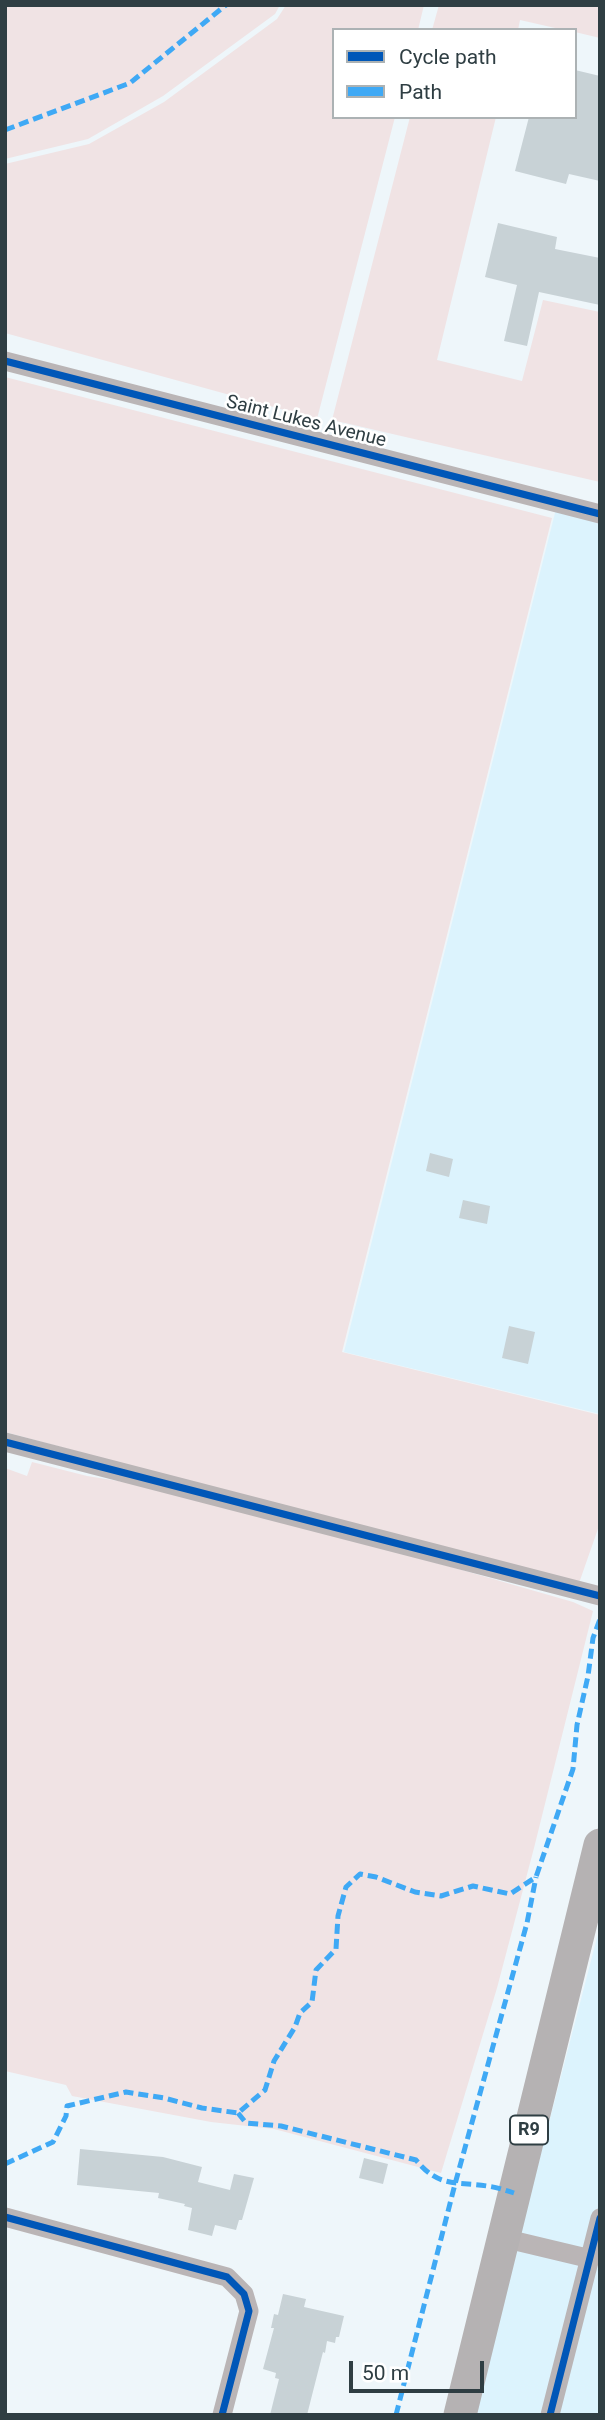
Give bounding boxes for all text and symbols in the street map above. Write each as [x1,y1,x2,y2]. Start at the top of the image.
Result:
legend [332,28,577,119]
text: Cycle path [399,45,497,69]
text: Path [399,80,442,104]
street label: Saint Lukes Avenue [224,391,388,453]
road number: R9 [510,2116,548,2144]
scale bar [353,2346,488,2390]
text: 50 m [362,2361,409,2385]

